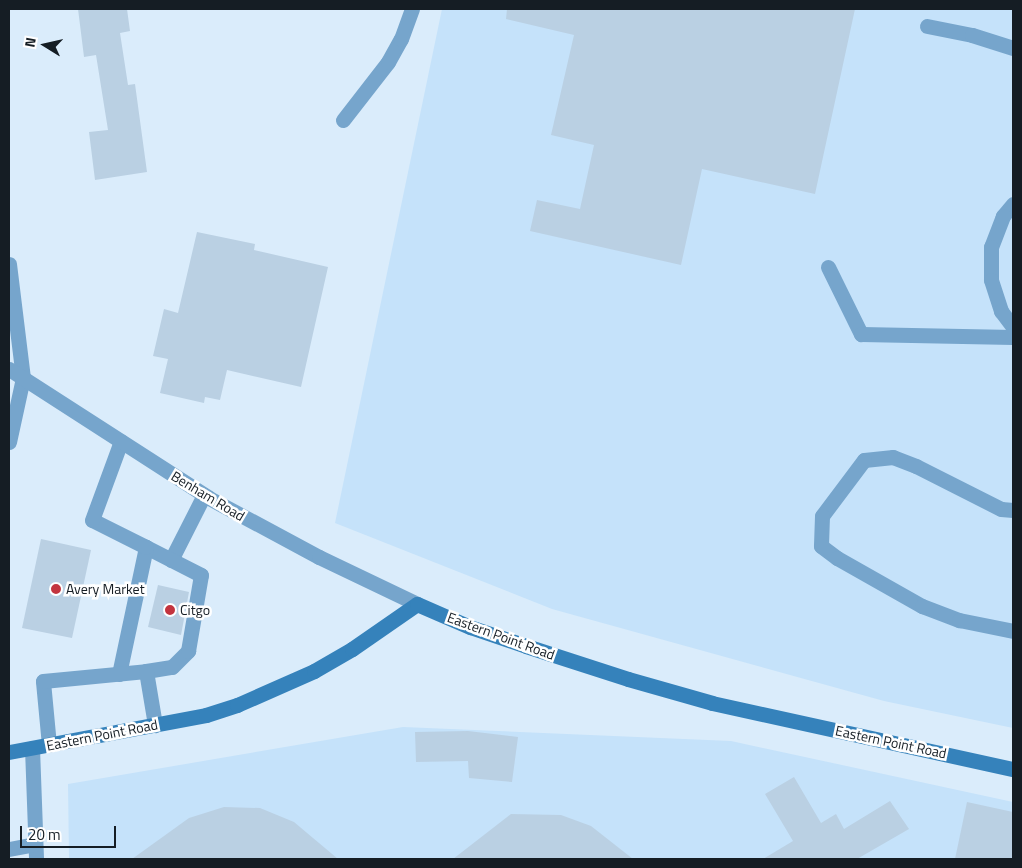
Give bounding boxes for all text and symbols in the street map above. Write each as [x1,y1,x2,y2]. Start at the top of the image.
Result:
north arrow [20,20,70,70]
text: N [19,36,41,49]
street label: Benham Road [168,467,248,525]
place label: Avery Market [66,581,145,597]
marker: Avery Market [50,583,62,595]
place label: Citgo [180,602,210,618]
marker: Citgo [164,604,176,616]
street label: Eastern Point Road [445,609,557,663]
street label: Eastern Point Road [45,716,159,754]
street label: Eastern Point Road [834,722,948,762]
scale bar [22,816,119,848]
text: 20 m [28,823,61,846]

